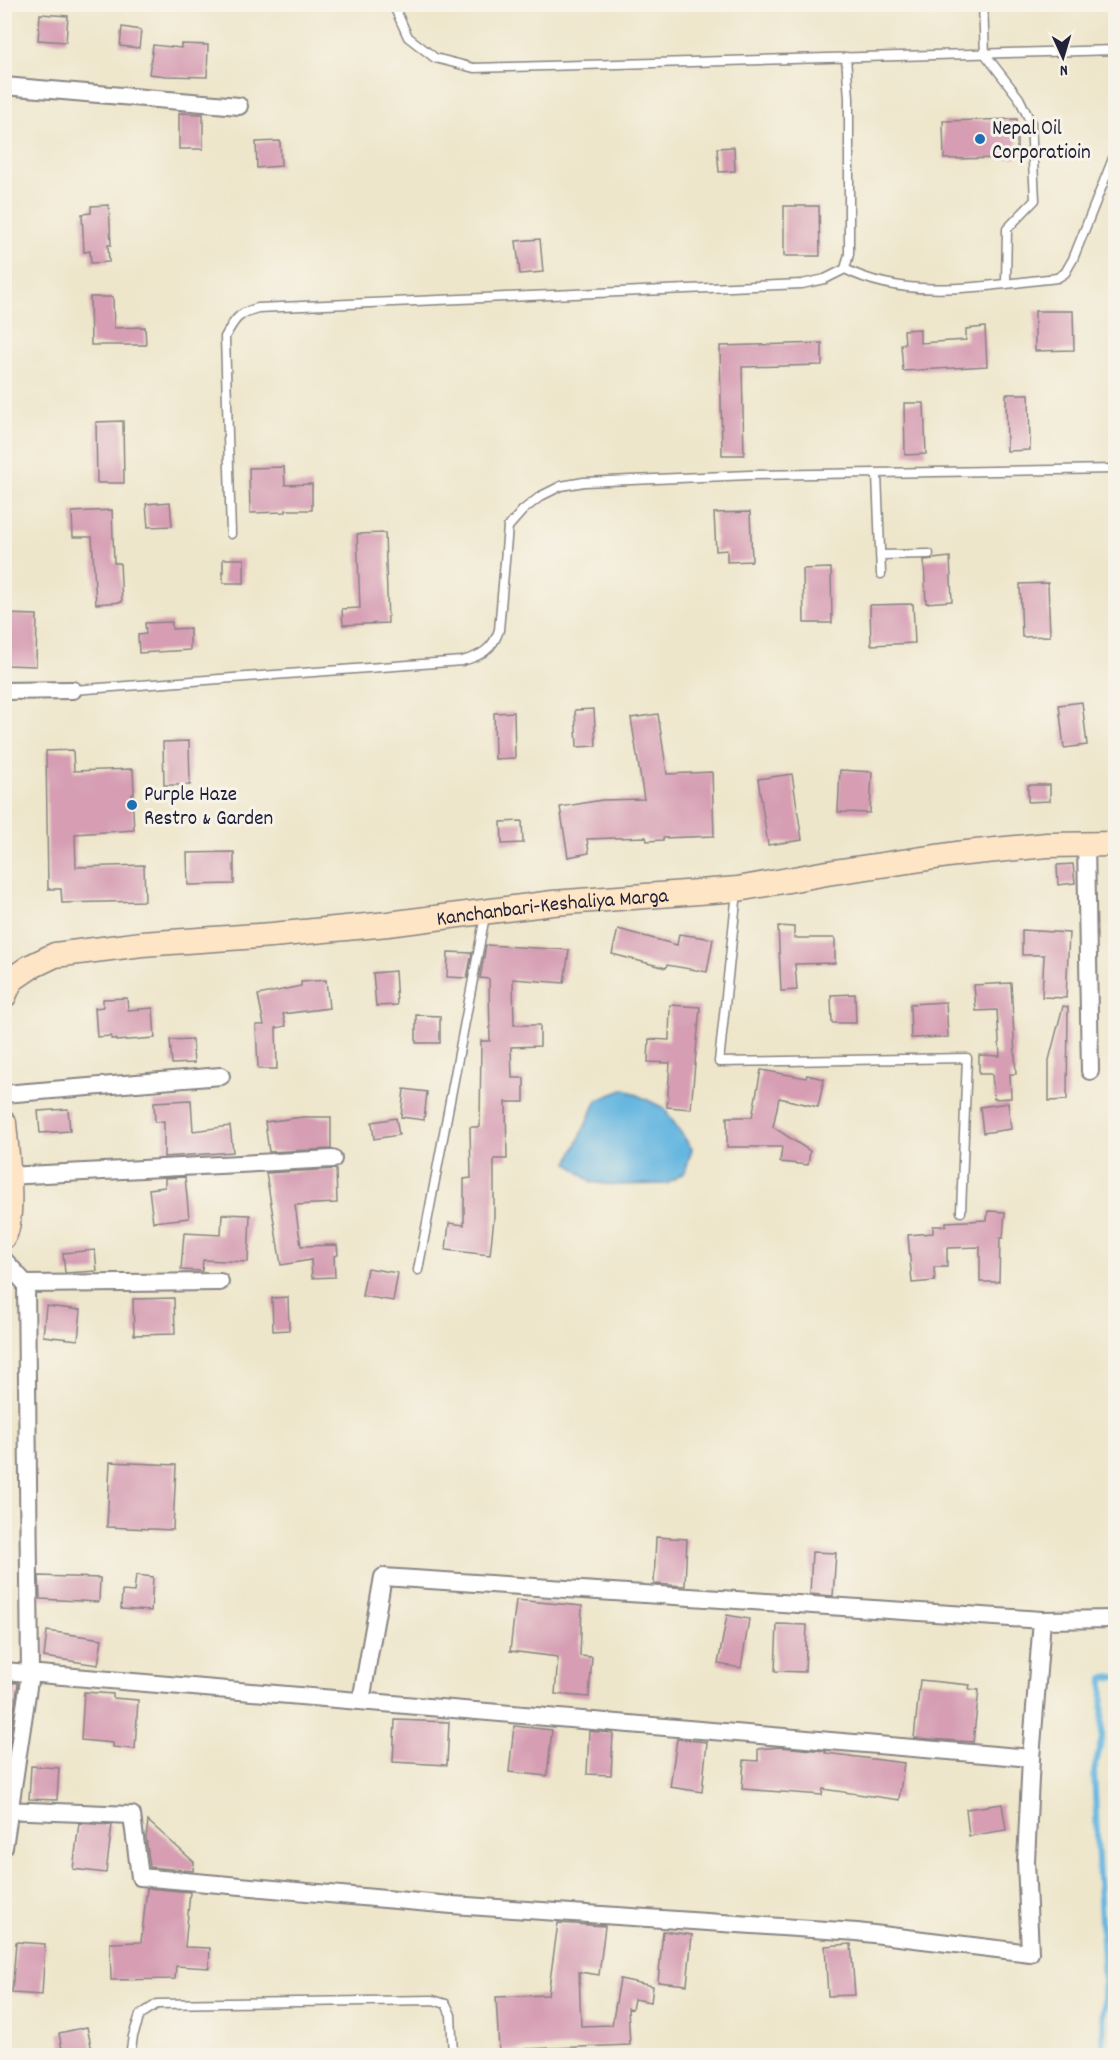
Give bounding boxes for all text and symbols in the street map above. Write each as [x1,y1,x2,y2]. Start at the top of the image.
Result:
north arrow [1033,27,1093,87]
text: N [1059,58,1069,81]
place label: Nepal Oil Corporatioin [992,115,1091,169]
marker: Nepal Oil Corporatioin [973,132,987,146]
place label: Purple Haze Restro & Garden [144,781,273,835]
marker: Purple Haze Restro & Garden [125,798,139,812]
street label: Kanchanbari-Keshaliya Marga [435,882,671,936]

